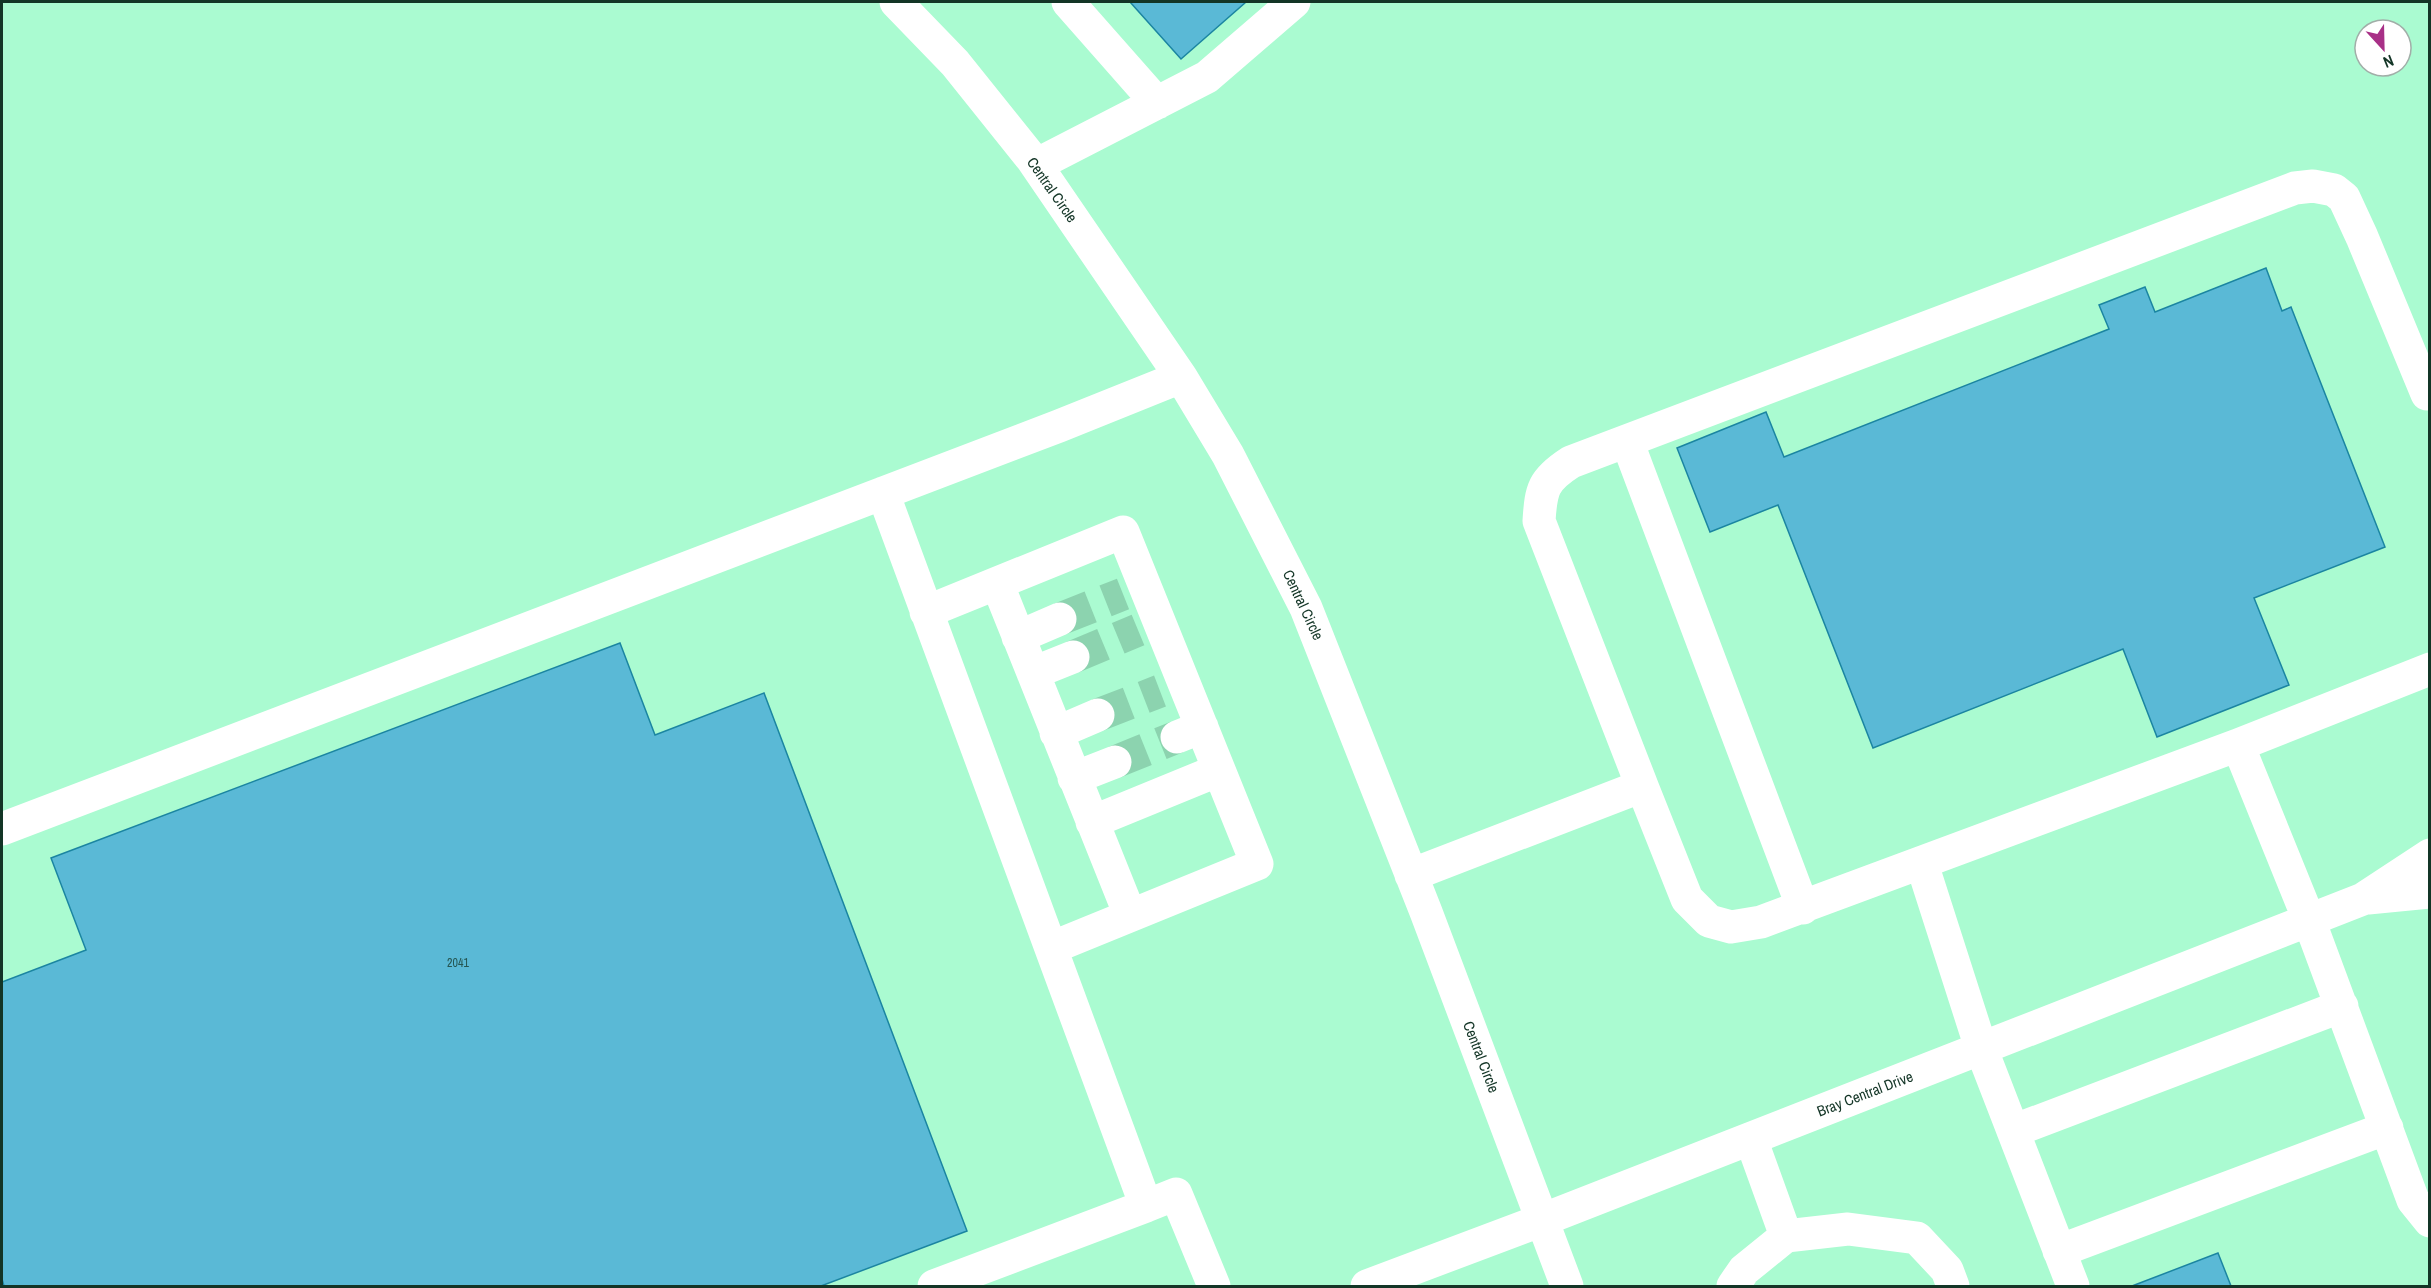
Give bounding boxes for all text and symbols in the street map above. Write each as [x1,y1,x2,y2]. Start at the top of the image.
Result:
north arrow [2353,18,2413,78]
text: N [2380,50,2397,74]
street label: Central Circle [1022,153,1083,227]
street label: Central Circle [1278,566,1329,643]
house number: 2041 [447,955,469,971]
street label: Central Circle [1458,1018,1505,1096]
street label: Bray Central Drive [1814,1066,1916,1121]

